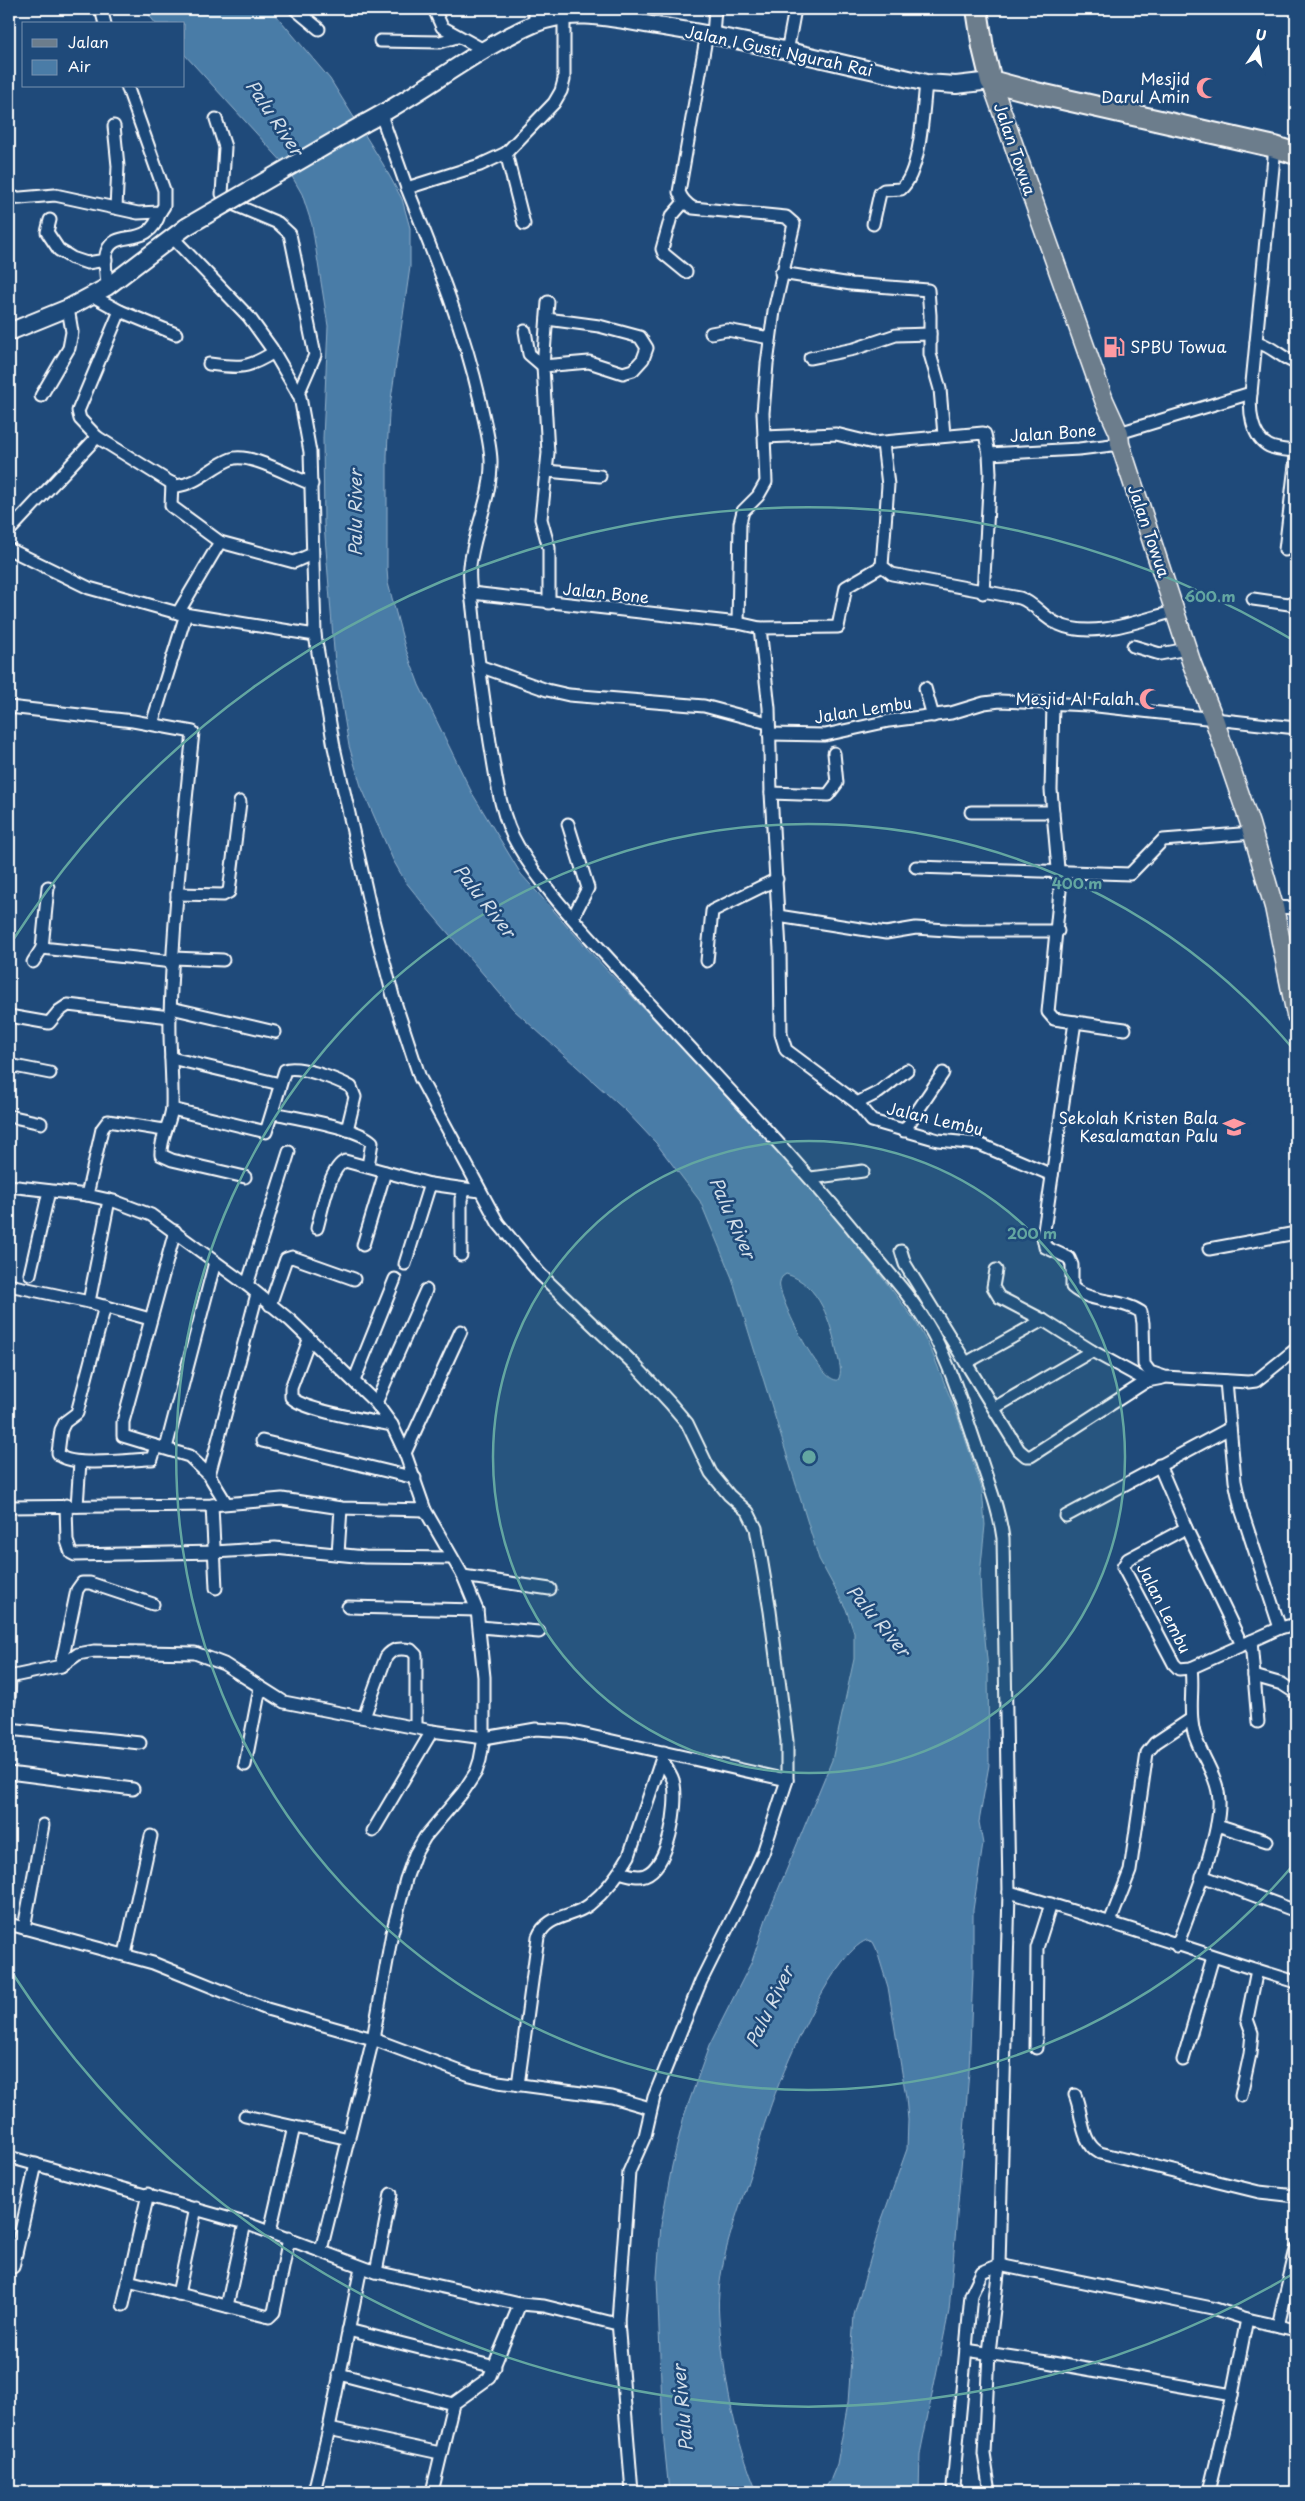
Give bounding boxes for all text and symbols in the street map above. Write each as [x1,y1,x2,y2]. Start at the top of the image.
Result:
street label: Jalan I Gusti Ngurah Rai [683,18,875,82]
legend [22,22,185,88]
north arrow [1232,22,1282,72]
text: U [1253,23,1269,46]
text: Jalan [68,30,109,53]
text: Air [68,54,91,77]
place label: Mesjid Darul Amin [1101,66,1190,108]
water label: Palu River [240,74,312,163]
mosque icon: Mesjid Darul Amin [1194,75,1220,101]
street label: Jalan Towua [989,99,1043,198]
fuel station icon: SPBU Towua [1101,334,1127,360]
place label: SPBU Towua [1130,334,1226,358]
street label: Jalan Bone [1009,417,1097,447]
water label: Palu River [341,467,368,556]
street label: Jalan Towua [1123,481,1177,580]
street label: Jalan Bone [562,576,650,608]
text: 600 m [1184,584,1236,607]
place label: Mesjid Al Falah [1016,686,1134,710]
mosque icon: Mesjid Al Falah [1137,686,1163,712]
street label: Jalan Lembu [812,689,913,729]
water label: Palu River [448,858,524,945]
text: 400 m [1052,871,1102,894]
street label: Jalan Lembu [885,1095,986,1141]
place label: Sekolah Kristen Bala Kesalamatan Palu [1058,1105,1218,1147]
school or university icon: Sekolah Kristen Bala Kesalamatan Palu [1221,1114,1247,1140]
water label: Palu River [703,1172,764,1265]
text: 200 m [1007,1221,1057,1244]
centre of rings [800,1448,818,1466]
street label: Jalan Lembu [1132,1558,1198,1657]
water label: Palu River [841,1578,919,1664]
water label: Palu River [738,1959,801,2051]
water label: Palu River [664,2361,699,2452]

